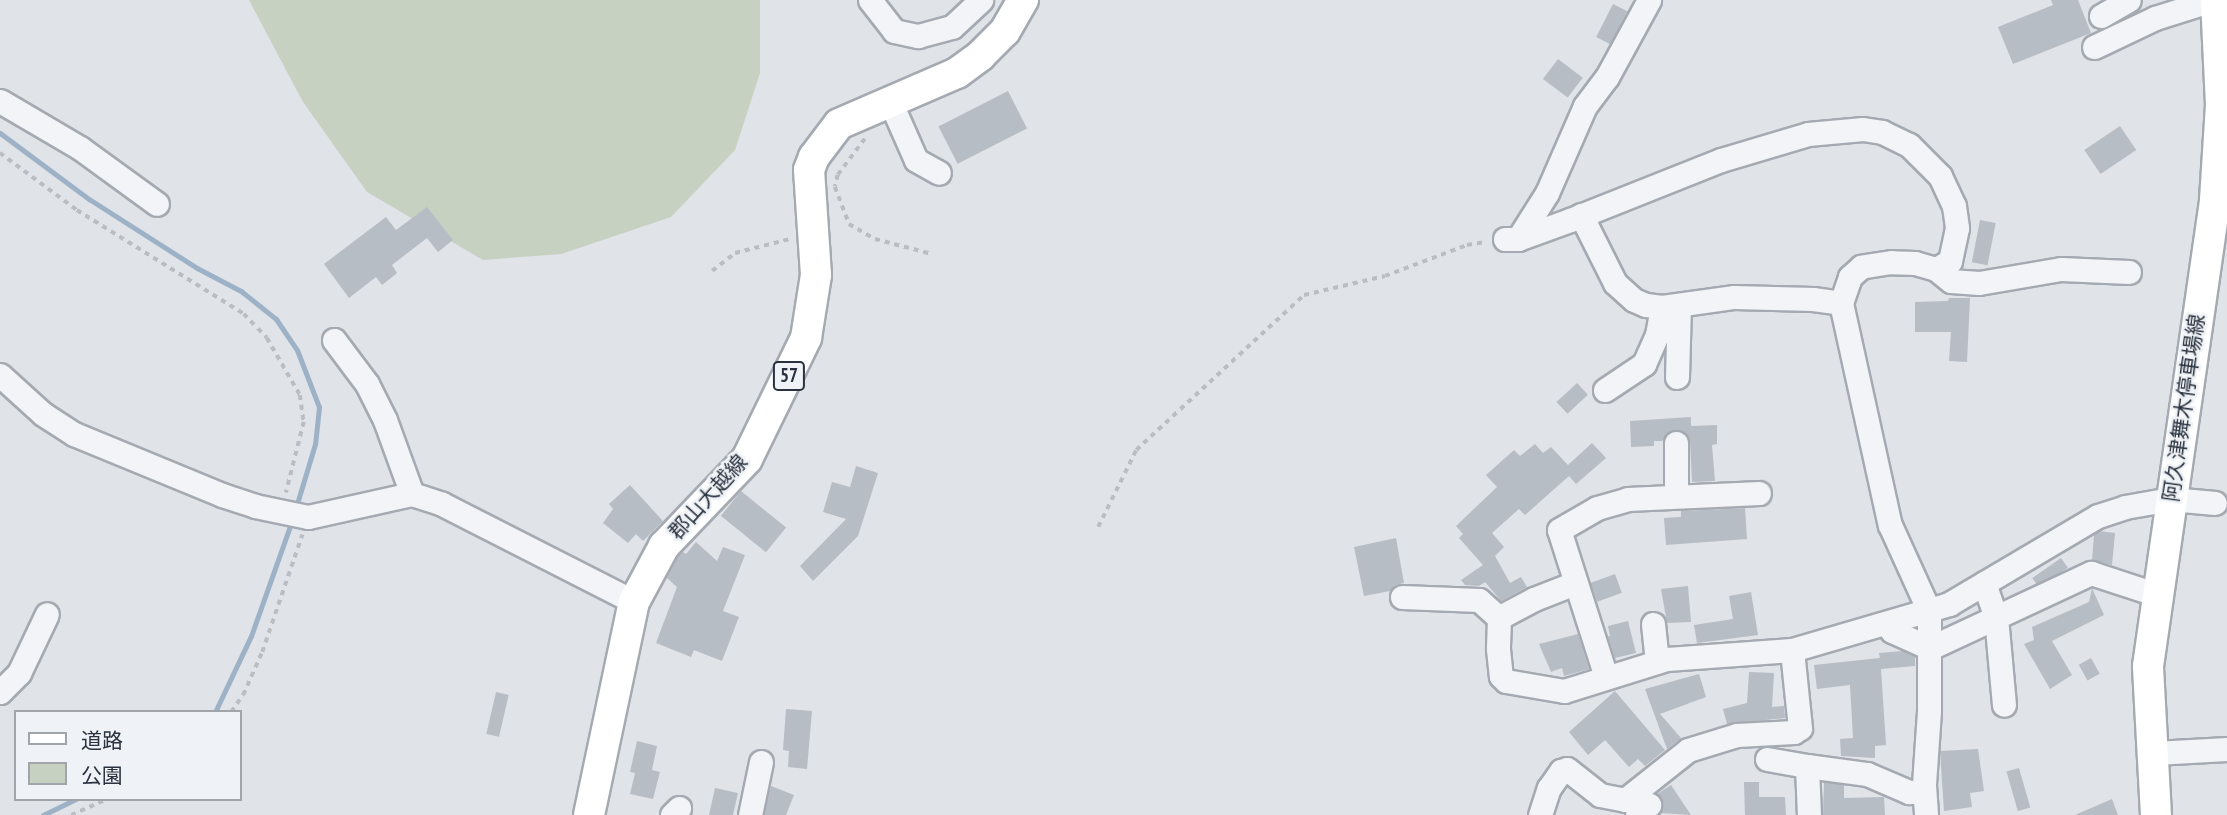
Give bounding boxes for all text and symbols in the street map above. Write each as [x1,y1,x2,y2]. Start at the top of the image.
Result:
street label: 阿久津舞木停車場線 [2158,313,2210,503]
road number: 57 [772,360,806,392]
street label: 郡山大越線 [664,450,752,544]
legend [14,710,242,801]
text: 道路 [81,727,123,754]
text: 公園 [81,762,123,789]

